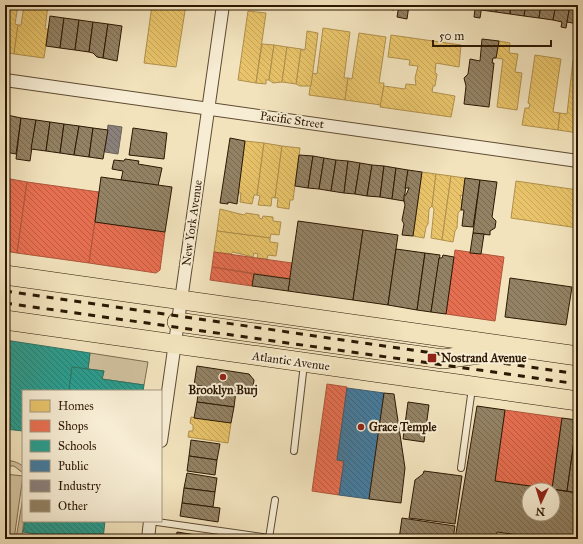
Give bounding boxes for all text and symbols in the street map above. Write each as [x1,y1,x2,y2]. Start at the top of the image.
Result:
scale bar [433,22,551,48]
text: 50 m [439,29,464,43]
street label: Pacific Street [259,109,326,132]
street label: New York Avenue [179,179,205,267]
street label: Atlantic Avenue [250,348,331,373]
place label: Nostrand Avenue [441,351,526,365]
marker: Nostrand Avenue [426,352,438,364]
marker: Brooklyn Burj [218,372,228,382]
place label: Brooklyn Burj [188,383,258,398]
legend [22,390,162,522]
text: Homes [58,399,94,413]
text: Shops [58,419,88,433]
place label: Grace Temple [369,420,436,435]
marker: Grace Temple [356,422,366,432]
text: Schools [58,439,96,453]
text: Public [58,459,89,473]
text: Industry [58,479,101,493]
north arrow [521,482,561,522]
text: Other [58,499,88,513]
text: N [535,505,545,518]

